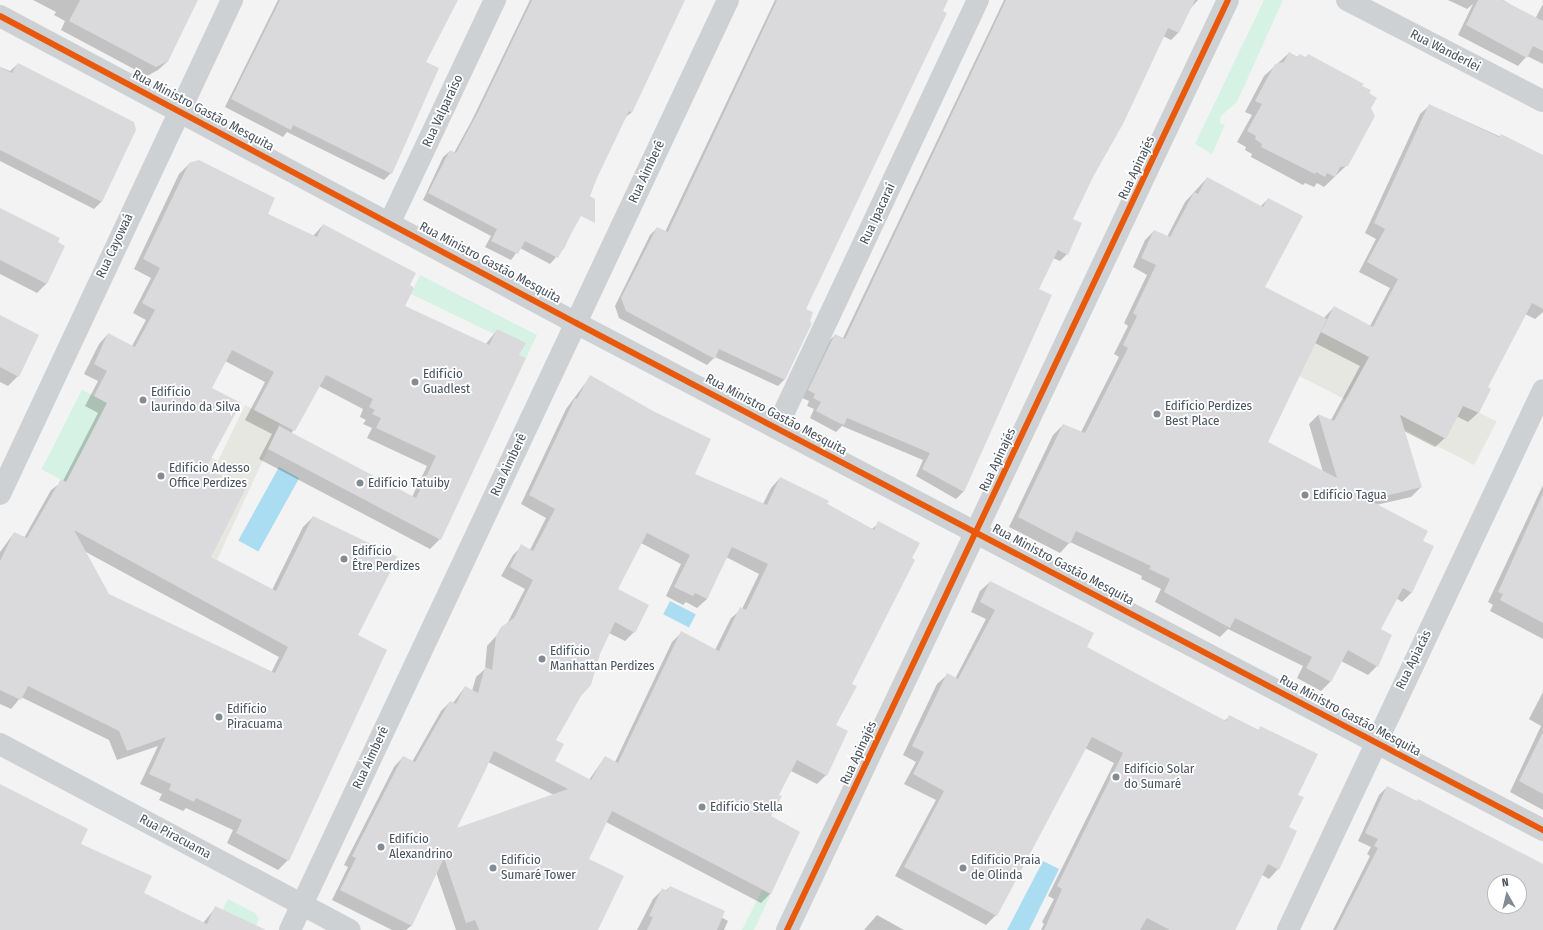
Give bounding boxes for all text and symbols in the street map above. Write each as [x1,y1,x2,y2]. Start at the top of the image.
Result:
street label: Rua Wanderlei [1407,27,1483,75]
street label: Rua Ministro Gastão Mesquita [129,67,277,155]
street label: Rua Valparaíso [419,72,467,150]
street label: Rua Apinajés [1115,134,1159,202]
street label: Rua Aimberê [626,138,668,206]
street label: Rua Ipacaraí [857,181,899,247]
street label: Rua Cayowaá [93,211,137,281]
street label: Rua Ministro Gastão Mesquita [416,219,564,307]
place label: Edifício Guadlest [423,367,470,398]
street label: Rua Ministro Gastão Mesquita [702,371,850,459]
marker: Edifício Guadlest [410,377,420,387]
place label: Edifício laurindo da Silva [151,385,240,416]
marker: Edifício laurindo da Silva [138,395,148,405]
place label: Edifício Perdizes Best Place [1165,399,1252,430]
marker: Edifício Perdizes Best Place [1152,409,1162,419]
street label: Rua Apinajés [976,426,1020,494]
street label: Rua Aimberê [488,431,530,499]
place label: Edifício Adesso Office Perdizes [169,461,250,492]
marker: Edifício Adesso Office Perdizes [156,471,166,481]
place label: Edifício Tatuiby [368,475,450,491]
marker: Edifício Tatuiby [355,478,365,488]
place label: Edifício Tagua [1313,487,1387,503]
marker: Edifício Tagua [1300,490,1310,500]
street label: Rua Ministro Gastão Mesquita [989,521,1137,609]
place label: Edifício Être Perdizes [352,544,420,575]
marker: Edifício Être Perdizes [339,554,349,564]
street label: Rua Apiacás [1393,628,1435,692]
place label: Edifício Manhattan Perdizes [550,644,655,675]
marker: Edifício Manhattan Perdizes [537,654,547,664]
street label: Rua Ministro Gastão Mesquita [1276,672,1424,760]
place label: Edifício Piracuama [227,702,283,733]
marker: Edifício Piracuama [214,712,224,722]
street label: Rua Apinajés [837,719,881,787]
street label: Rua Aimberê [350,724,392,792]
place label: Edifício Solar do Sumaré [1124,762,1194,793]
marker: Edifício Solar do Sumaré [1111,772,1121,782]
place label: Edifício Stella [710,799,783,815]
marker: Edifício Stella [697,802,707,812]
street label: Rua Piracuama [137,812,213,862]
place label: Edifício Alexandrino [389,832,453,863]
marker: Edifício Alexandrino [376,842,386,852]
place label: Edifício Sumaré Tower [501,853,576,884]
place label: Edifício Praia de Olinda [971,853,1041,884]
marker: Edifício Sumaré Tower [488,863,498,873]
marker: Edifício Praia de Olinda [958,863,968,873]
north arrow [1487,874,1527,914]
text: N [1501,876,1510,890]

